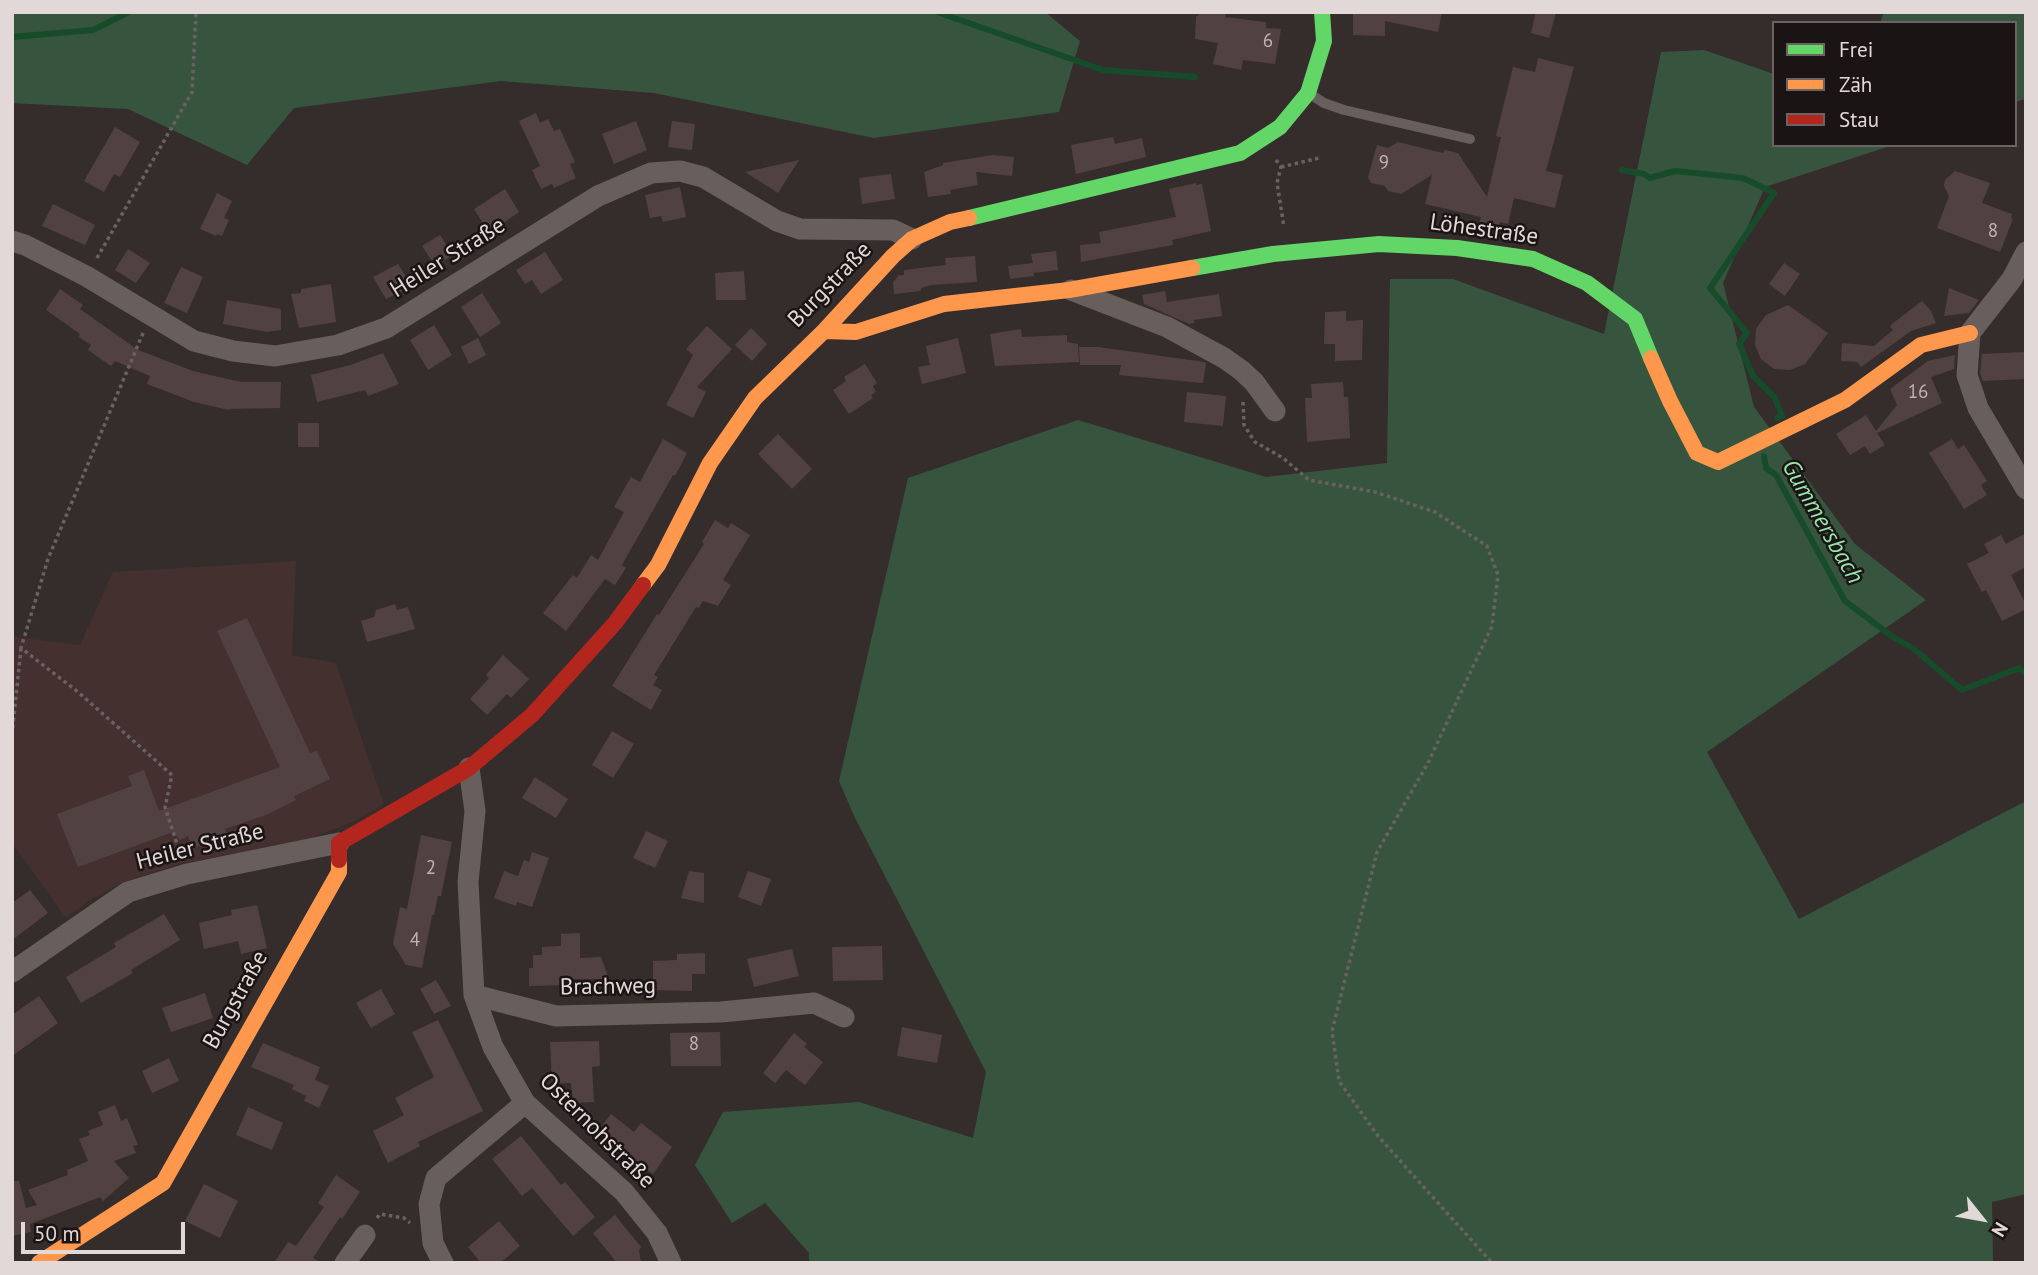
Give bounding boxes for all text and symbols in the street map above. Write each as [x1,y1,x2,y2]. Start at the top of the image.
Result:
legend [1772,21,2017,147]
house number: 6 [1263,31,1273,53]
text: Frei [1839,36,1873,63]
text: Zäh [1839,71,1872,98]
text: Stau [1839,106,1879,133]
house number: 9 [1379,153,1389,175]
street label: Löhestraße [1428,209,1540,251]
street label: Heiler Straße [385,212,511,304]
house number: 8 [1988,221,1998,243]
street label: Burgstraße [783,237,877,333]
house number: 16 [1908,382,1928,404]
water label: Gummersbach [1775,455,1869,589]
street label: Heiler Straße [133,818,267,876]
house number: 2 [426,858,436,880]
house number: 4 [410,930,420,952]
street label: Burgstraße [198,946,274,1054]
street label: Brachweg [560,972,656,1002]
house number: 8 [689,1034,699,1056]
street label: Osternohstraße [534,1068,660,1194]
north arrow [1947,1184,2017,1254]
scale bar [24,1208,189,1252]
text: N [1987,1218,2014,1241]
text: 50 m [34,1220,80,1247]

